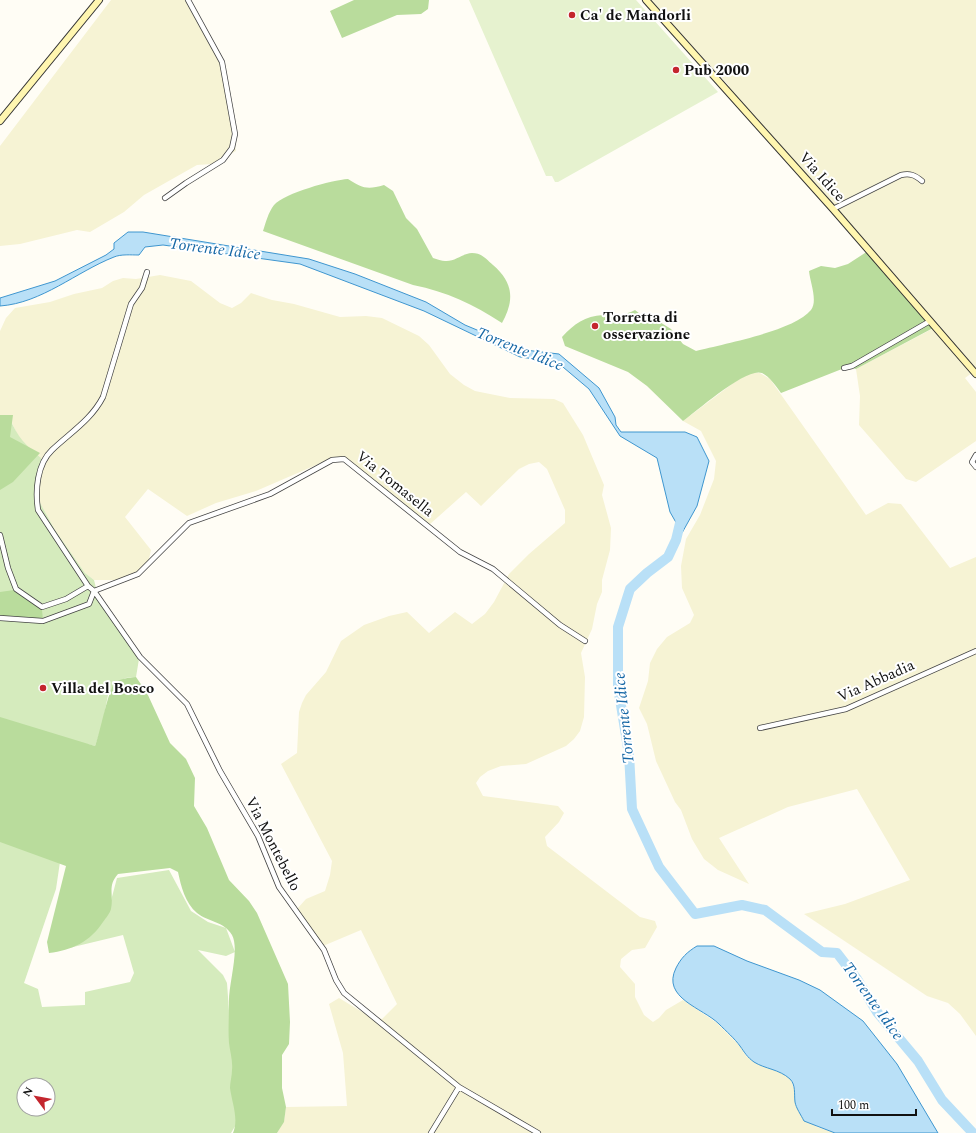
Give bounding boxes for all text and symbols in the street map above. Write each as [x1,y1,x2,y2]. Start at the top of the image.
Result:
place label: Ca' de Mandorli [580,4,691,27]
marker: Ca' de Mandorli [567,10,577,20]
place label: Pub 2000 [684,59,749,82]
marker: Pub 2000 [671,65,681,75]
street label: Via Idice [793,147,851,207]
water label: Torrente Idice [168,231,262,267]
place label: Torretta di osservazione [603,306,690,346]
water label: Torrente Idice [473,321,567,377]
marker: Torretta di osservazione [590,321,600,331]
street label: Via Tomasella [351,445,439,523]
street label: Via Abbadia [834,653,919,708]
water label: Torrente Idice [607,671,641,765]
place label: Villa del Bosco [51,677,154,700]
marker: Villa del Bosco [38,683,48,693]
street label: Via Montebello [239,793,307,895]
water label: Torrente Idice [836,957,910,1045]
north arrow [16,1077,56,1117]
text: N [18,1084,38,1100]
scale bar [832,1091,916,1117]
text: 100 m [838,1096,869,1115]

